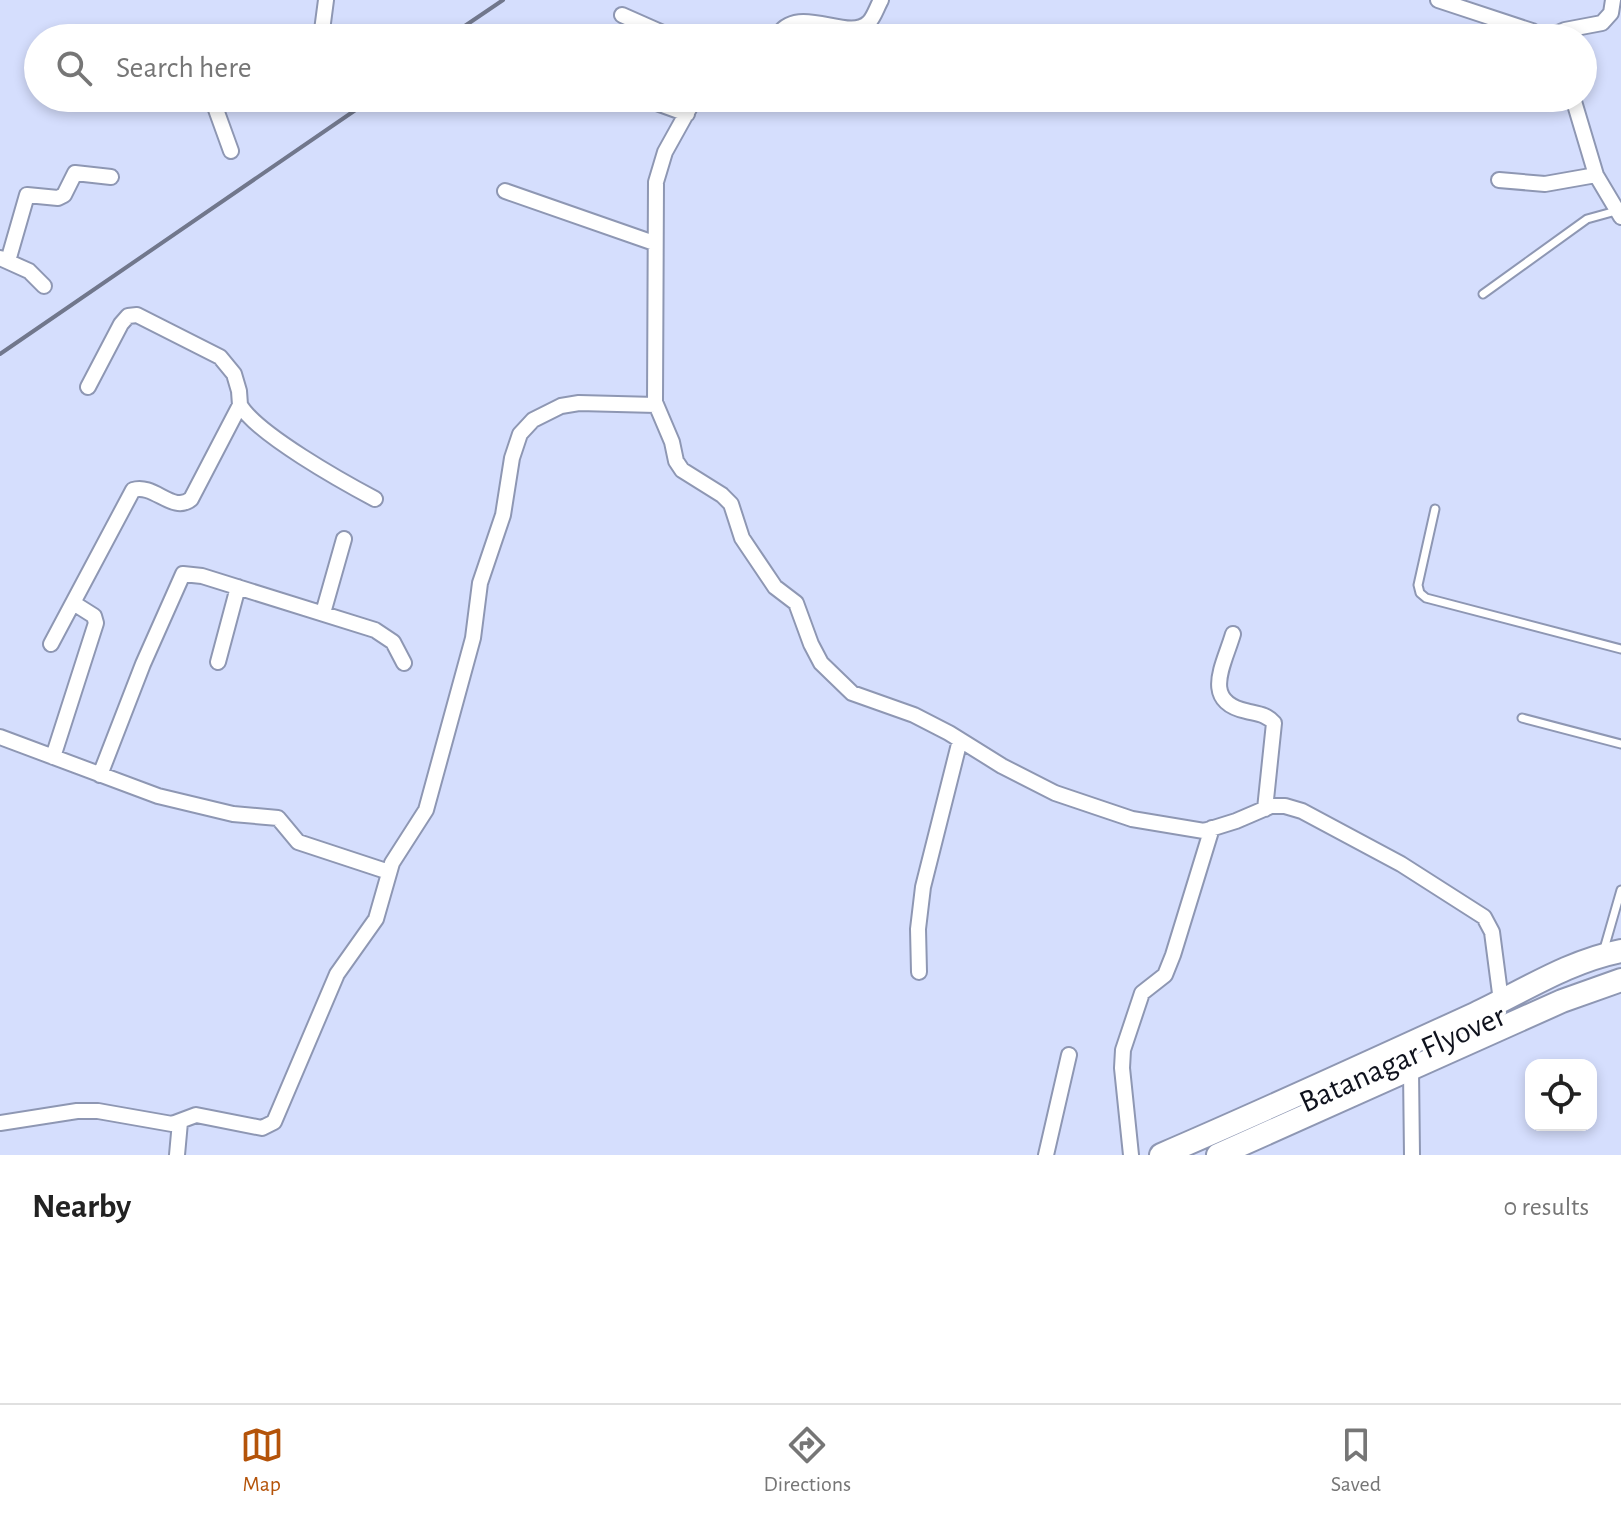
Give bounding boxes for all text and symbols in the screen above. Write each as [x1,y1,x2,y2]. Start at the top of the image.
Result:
search box [24,24,1597,112]
icon: search [52,46,96,90]
text: Search here [116,53,252,83]
street label: Batanagar Flyover [1295,999,1511,1119]
map controls [1525,1059,1597,1131]
button: locate [1525,1059,1597,1131]
text: Nearby [32,1190,131,1224]
text: 0 results [1503,1194,1589,1220]
tab: Map [240,1423,284,1497]
tab: Directions [763,1423,851,1497]
tab: Saved [1331,1423,1381,1497]

